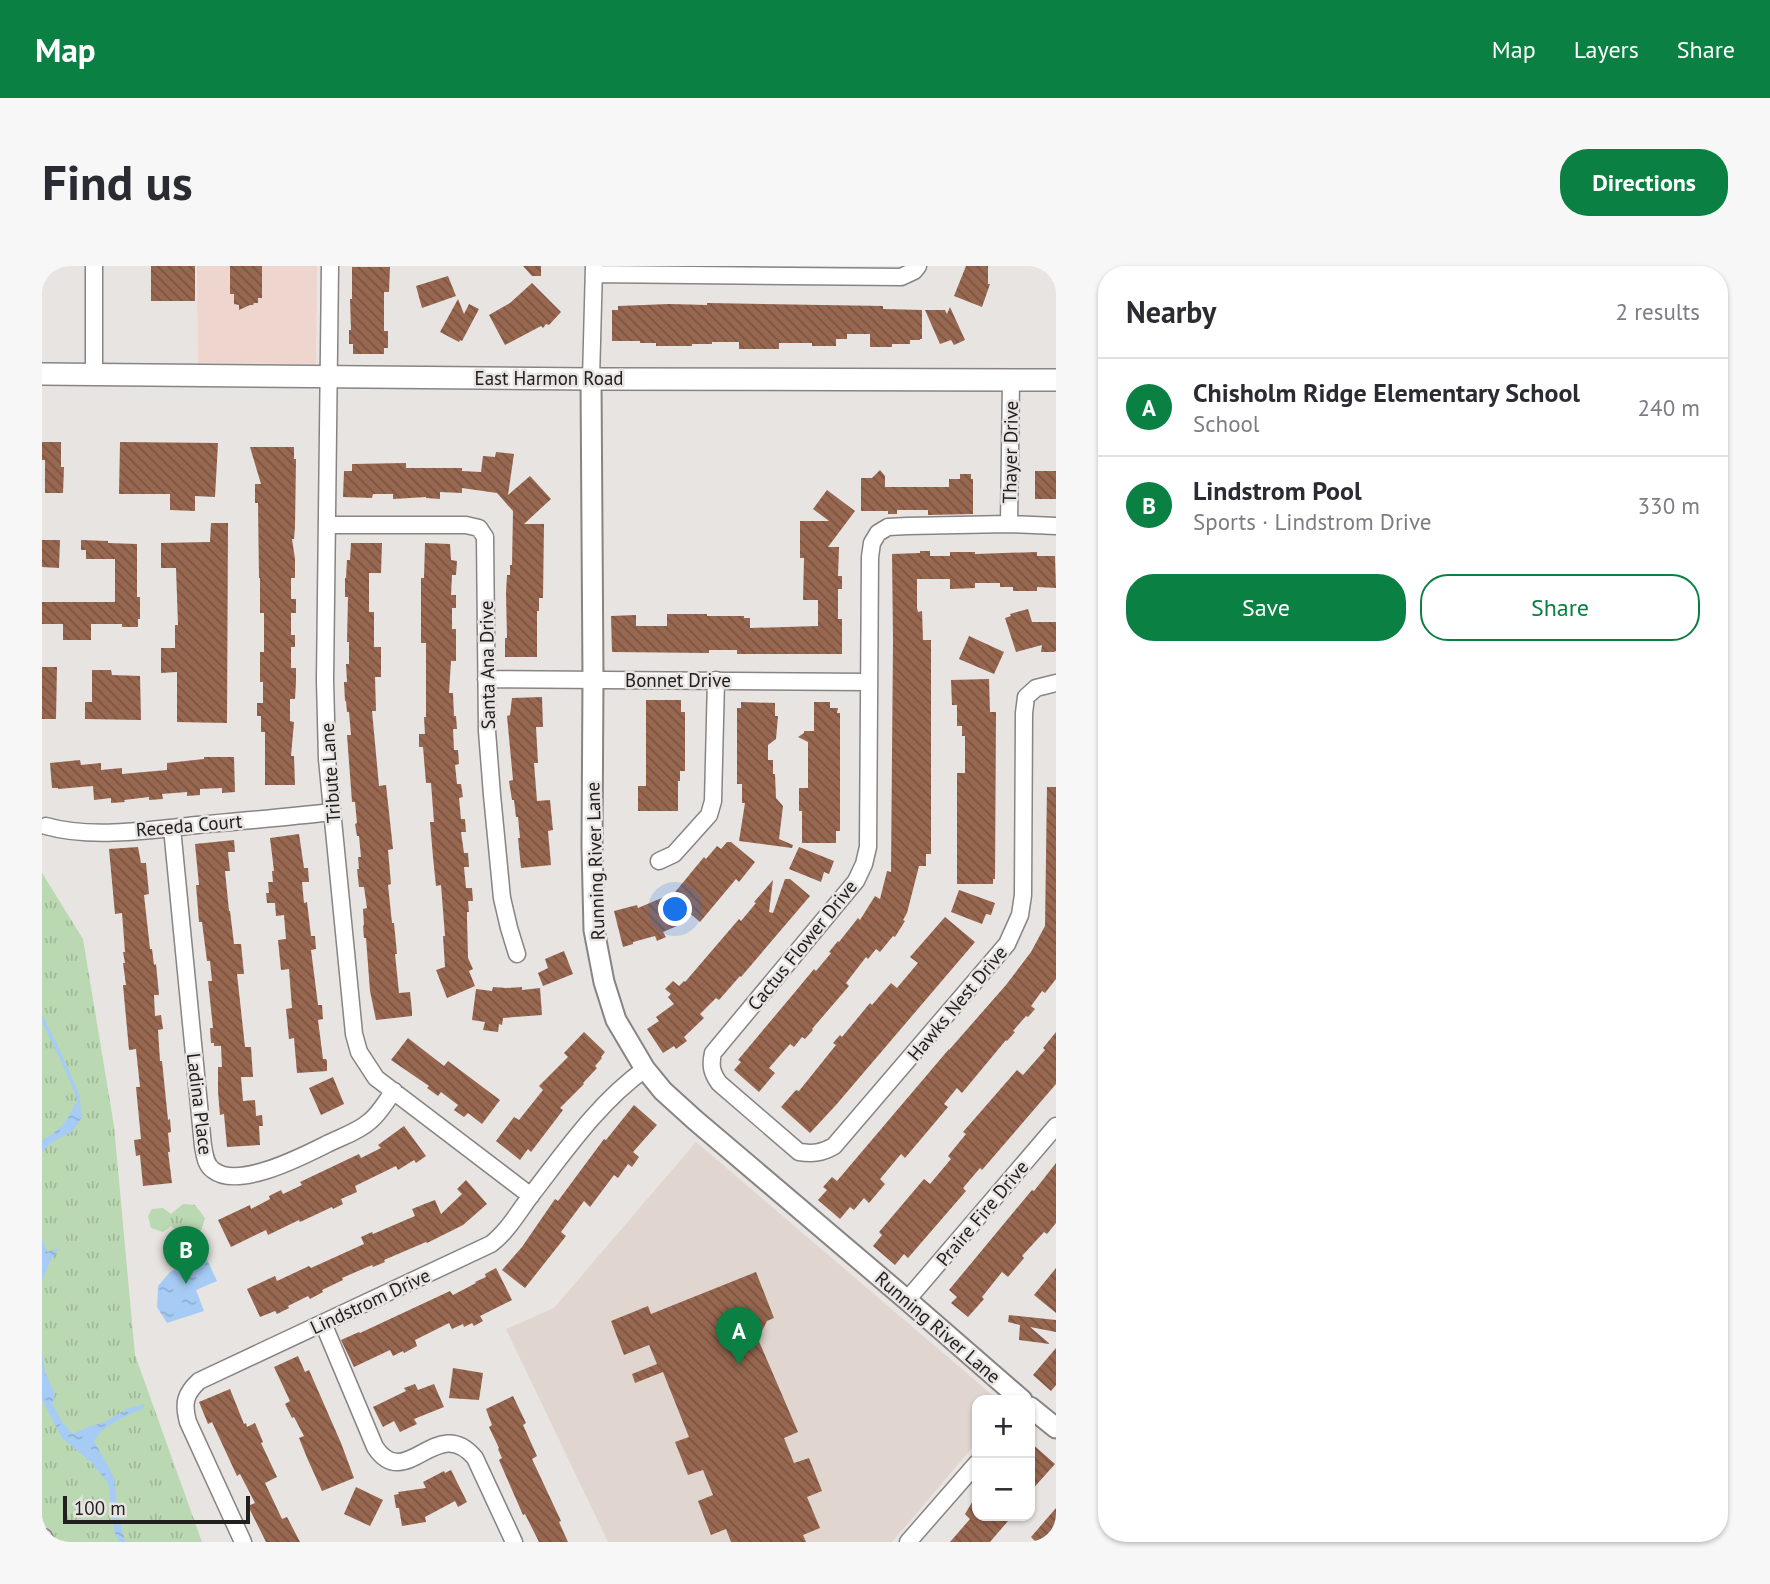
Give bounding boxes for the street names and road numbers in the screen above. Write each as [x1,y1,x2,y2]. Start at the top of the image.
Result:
street label: East Harmon Road [474,366,624,390]
street label: Thayer Drive [997,400,1023,504]
street label: Santa Ana Drive [474,600,500,730]
street label: Bonnet Drive [625,668,731,692]
street label: Tribute Lane [315,722,345,824]
street label: Running River Lane [580,781,610,941]
street label: Receda Court [135,808,244,842]
street label: Cactus Flower Drive [742,875,862,1015]
street label: Hawks Nest Drive [902,941,1012,1065]
street label: Ladina Place [182,1052,218,1156]
street label: Praire Fire Drive [931,1155,1033,1271]
street label: Lindstrom Drive [306,1263,434,1339]
street label: Running River Lane [870,1266,1006,1388]

